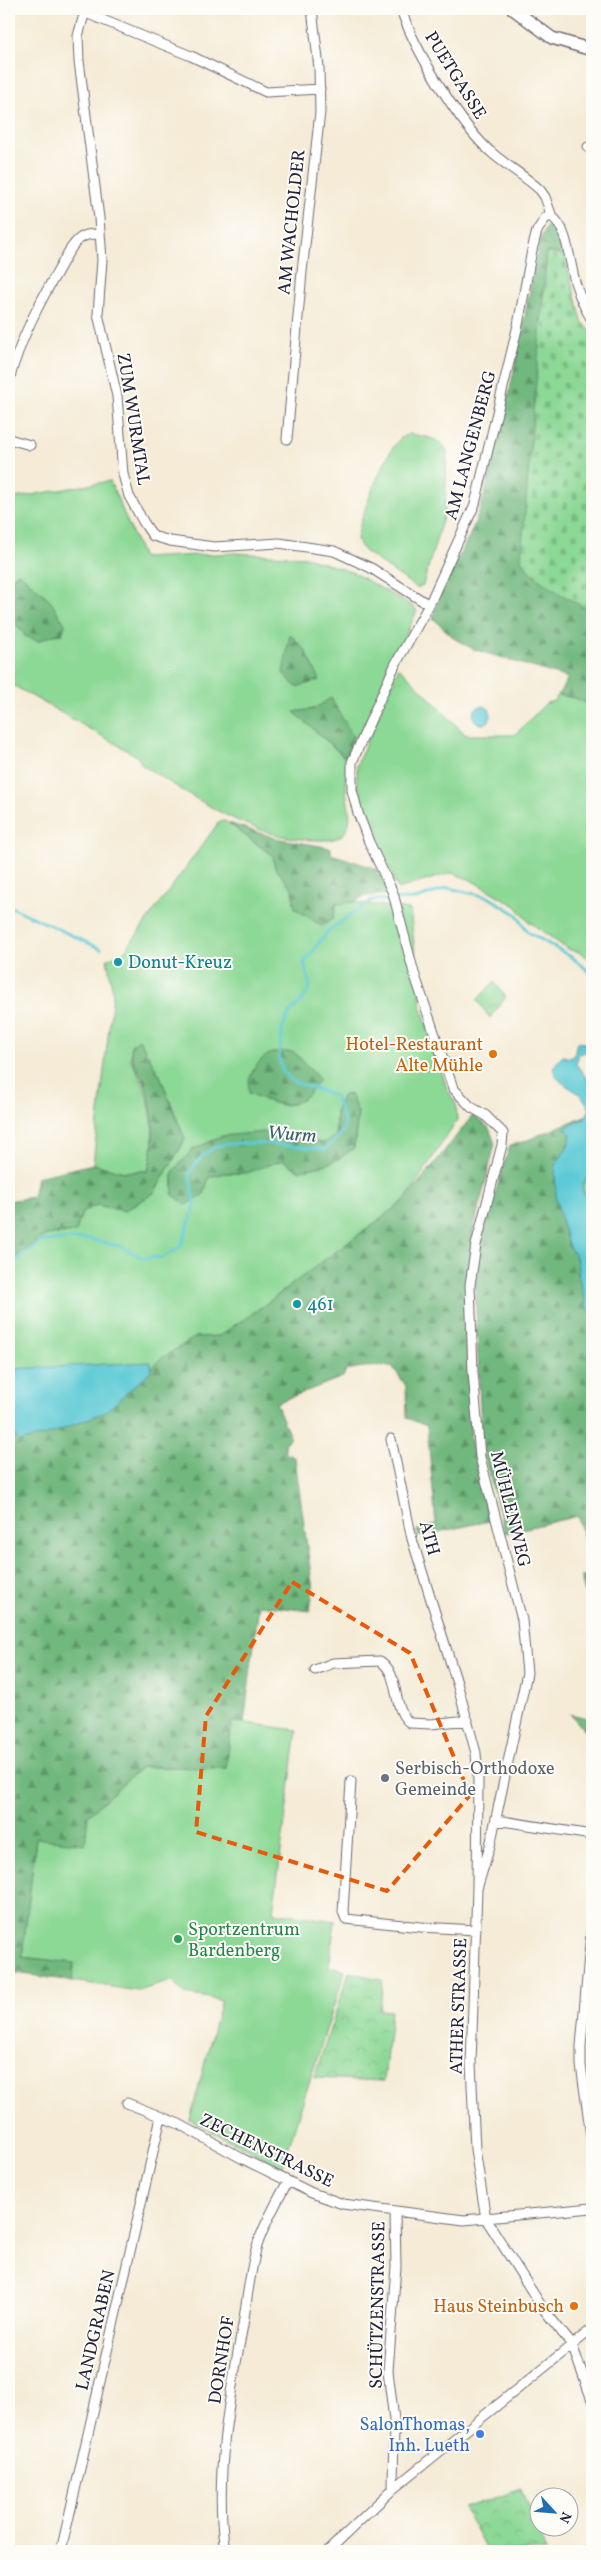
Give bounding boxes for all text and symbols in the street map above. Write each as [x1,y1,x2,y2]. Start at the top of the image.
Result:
street label: PUETGASSE [418,27,492,125]
street label: AM WACHOLDER [272,148,313,296]
street label: ZUM WURMTAL [110,351,155,487]
street label: AM LANGENBERG [439,368,503,523]
place label: Donut-Kreuz [128,951,232,976]
marker: Donut-Kreuz [112,956,124,968]
place label: Hotel-Restaurant Alte Mühle [346,1033,483,1079]
marker: Hotel-Restaurant Alte Mühle [487,1048,499,1060]
water label: Wurm [266,1120,317,1150]
place label: 461 [307,1293,334,1318]
marker: 461 [291,1298,303,1310]
street label: MÜHLENWEG [483,1449,536,1570]
street label: ATH [412,1518,445,1559]
place label: Serbisch-Orthodoxe Gemeinde [395,1757,554,1803]
marker: Serbisch-Orthodoxe Gemeinde [379,1772,391,1784]
place label: Sportzentrum Bardenberg [188,1918,300,1964]
marker: Sportzentrum Bardenberg [172,1933,184,1945]
street label: ATHER STRASSE [445,1937,474,2075]
street label: ZECHENSTRASSE [195,2108,338,2195]
street label: SCHÜTZENSTRASSE [365,2221,392,2389]
street label: LANDGRABEN [70,2268,122,2393]
place label: Haus Steinbusch [433,2295,564,2320]
marker: Haus Steinbusch [568,2300,580,2312]
street label: DORNHOF [203,2314,242,2406]
place label: SalonThomas, Inh. Lueth [359,2413,470,2459]
marker: SalonThomas, Inh. Lueth [474,2428,486,2440]
north arrow [528,2488,578,2538]
text: N [554,2508,575,2526]

